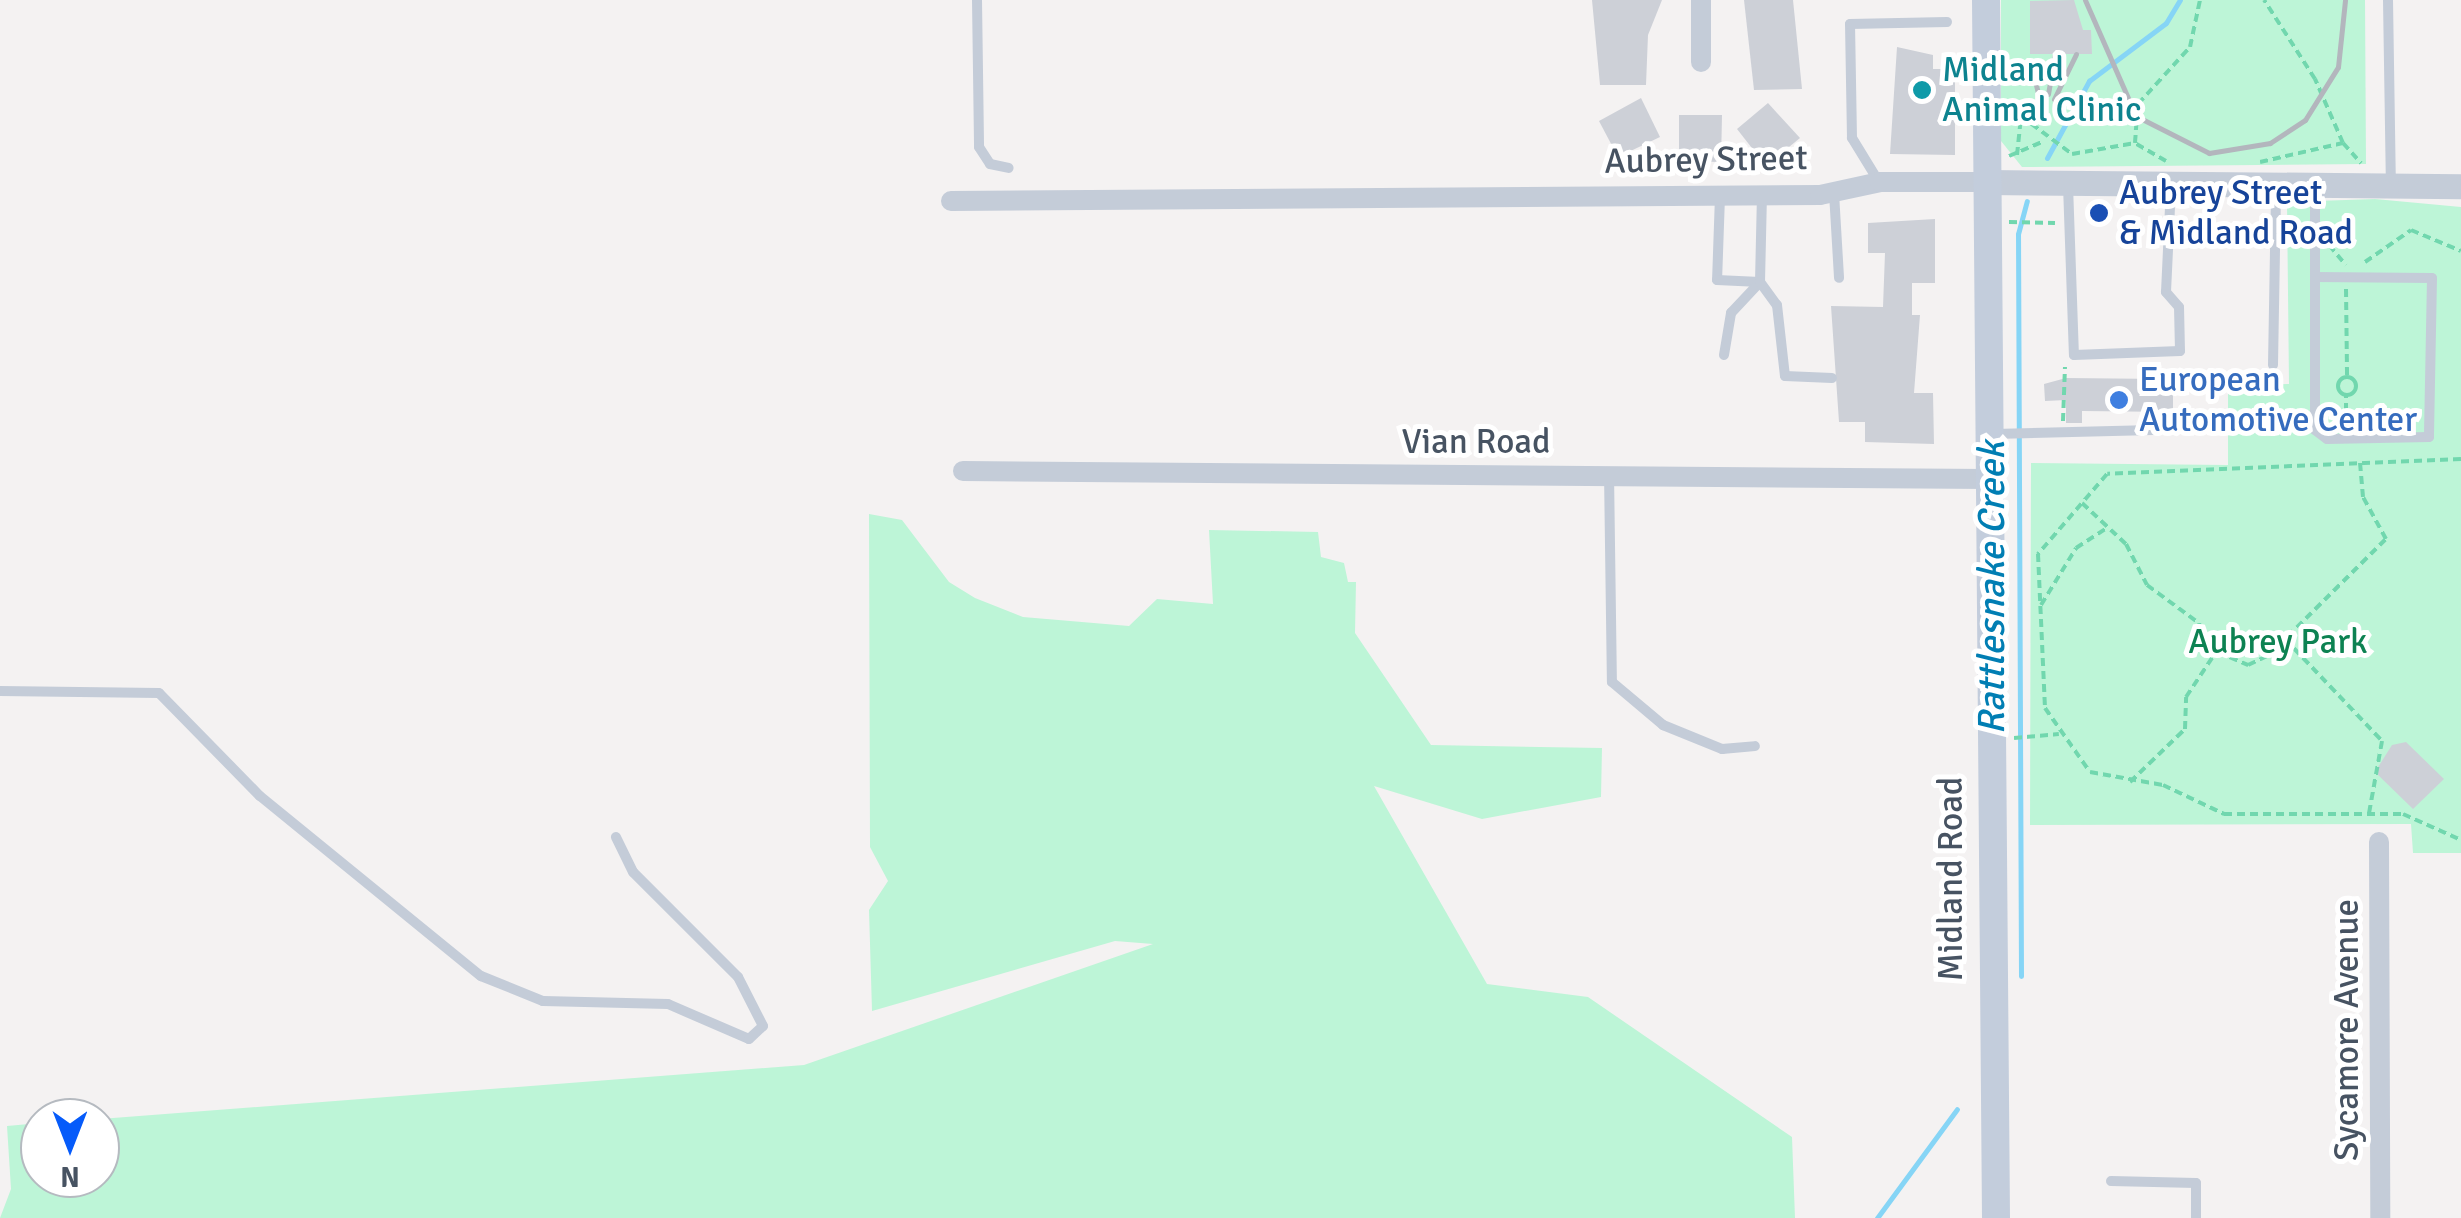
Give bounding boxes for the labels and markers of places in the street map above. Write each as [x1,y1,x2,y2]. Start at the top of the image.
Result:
place label: Midland Animal Clinic [1942,49,2141,131]
marker: Midland Animal Clinic [1911,79,1933,101]
place label: Aubrey Street & Midland Road [2119,172,2353,254]
marker: Aubrey Street & Midland Road [2088,202,2110,224]
place label: European Automotive Center [2139,359,2417,441]
marker: European Automotive Center [2108,389,2130,411]

